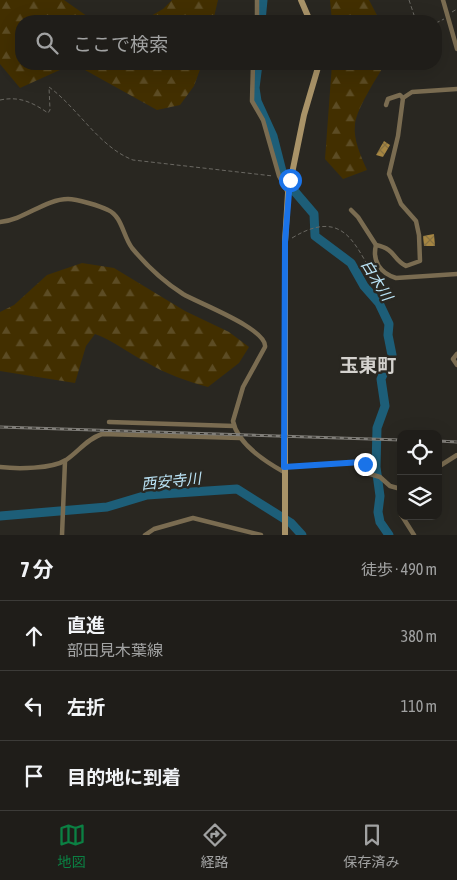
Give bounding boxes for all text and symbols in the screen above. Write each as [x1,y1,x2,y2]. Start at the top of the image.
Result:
search box [15,15,442,70]
icon: search [33,29,61,57]
text: ここで検索 [73,33,168,55]
route start [279,169,302,192]
water label: 白木川 [358,256,397,305]
district label: 玉東町 [339,354,397,376]
map controls [397,430,442,520]
button: locate [397,430,442,475]
route end [354,453,377,476]
water label: 西安寺川 [140,469,204,493]
button: layers [397,475,442,520]
text: 7 分 [20,557,54,581]
text: 徒歩 · 490 m [361,560,437,578]
text: 直進 [67,614,105,636]
icon: ahead [20,622,48,650]
text: 380 m [401,627,437,645]
text: 部田見木葉線 [67,641,163,659]
icon: left [20,692,48,720]
text: 左折 [67,696,105,718]
text: 110 m [401,697,437,715]
icon: arrive [20,762,48,790]
text: 目的地に到着 [67,766,181,788]
tab: 地図 [58,821,86,871]
tab: 経路 [201,821,229,871]
tab: 保存済み [344,821,400,871]

